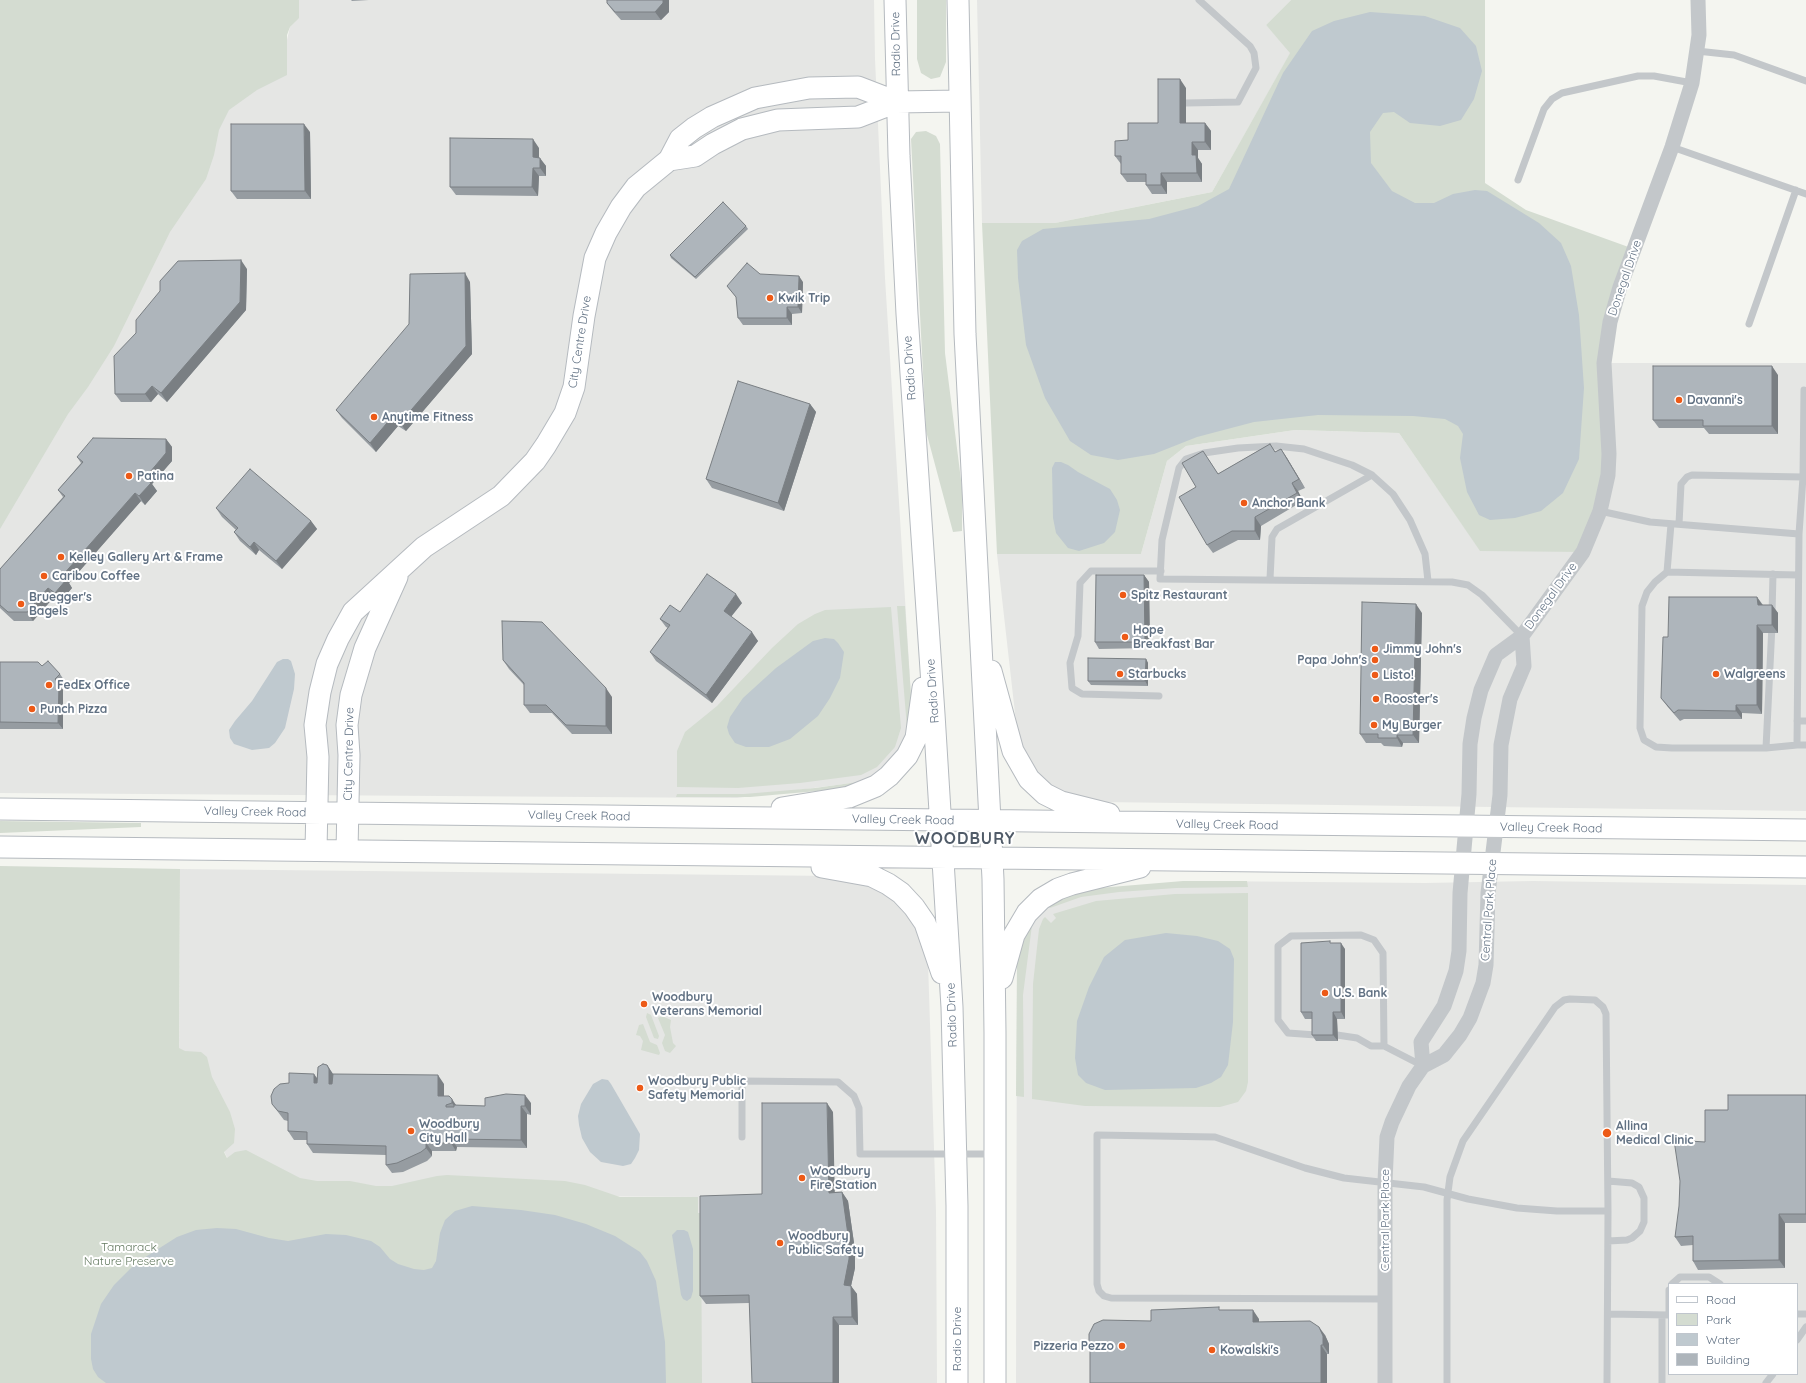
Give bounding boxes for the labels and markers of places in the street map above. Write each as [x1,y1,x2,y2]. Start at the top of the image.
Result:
place label: Kwik Trip [778,291,830,305]
marker: Kwik Trip [765,293,775,303]
place label: Davanni's [1687,393,1743,407]
marker: Davanni's [1674,395,1684,405]
place label: Anytime Fitness [382,410,473,424]
marker: Anytime Fitness [369,412,379,422]
place label: Patina [137,469,174,483]
marker: Patina [124,471,134,481]
place label: Anchor Bank [1252,496,1326,510]
marker: Anchor Bank [1239,498,1249,508]
place label: Kelley Gallery Art & Frame [69,550,223,564]
marker: Kelley Gallery Art & Frame [56,552,66,562]
place label: Caribou Coffee [52,569,140,583]
marker: Caribou Coffee [39,571,49,581]
place label: Spitz Restaurant [1131,588,1228,602]
place label: Bruegger's Bagels [29,590,92,618]
marker: Spitz Restaurant [1118,590,1128,600]
marker: Bruegger's Bagels [16,599,26,609]
place label: Hope Breakfast Bar [1133,623,1215,651]
marker: Hope Breakfast Bar [1120,632,1130,642]
place label: Jimmy John's [1383,642,1462,656]
marker: Jimmy John's [1370,644,1380,654]
place label: Papa John's [1297,653,1367,667]
marker: Papa John's [1370,655,1380,665]
place label: Starbucks [1128,667,1186,681]
place label: Walgreens [1724,667,1786,681]
place label: Listo! [1383,668,1414,682]
marker: Starbucks [1115,669,1125,679]
marker: Walgreens [1711,669,1721,679]
marker: Listo! [1370,670,1380,680]
place label: FedEx Office [57,678,130,692]
marker: FedEx Office [44,680,54,690]
place label: Rooster's [1384,692,1438,706]
marker: Rooster's [1371,694,1381,704]
place label: Punch Pizza [40,702,107,716]
marker: Punch Pizza [27,704,37,714]
place label: My Burger [1382,718,1442,732]
marker: My Burger [1369,720,1379,730]
place label: U.S. Bank [1333,986,1387,1000]
marker: U.S. Bank [1320,988,1330,998]
place label: Woodbury Veterans Memorial [652,990,762,1018]
marker: Woodbury Veterans Memorial [639,999,649,1009]
place label: Woodbury Public Safety Memorial [648,1074,746,1102]
marker: Woodbury Public Safety Memorial [635,1083,645,1093]
place label: Woodbury City Hall [419,1117,479,1145]
place label: Allina Medical Clinic [1616,1119,1693,1147]
marker: Woodbury City Hall [406,1126,416,1136]
marker: Allina Medical Clinic [1601,1127,1613,1139]
place label: Woodbury Fire Station [810,1164,877,1192]
marker: Woodbury Fire Station [797,1173,807,1183]
place label: Woodbury Public Safety [788,1229,864,1257]
marker: Woodbury Public Safety [775,1238,785,1248]
place label: Pizzeria Pezzo [1033,1339,1114,1353]
marker: Pizzeria Pezzo [1117,1341,1127,1351]
place label: Kowalski's [1220,1343,1279,1357]
marker: Kowalski's [1207,1345,1217,1355]

